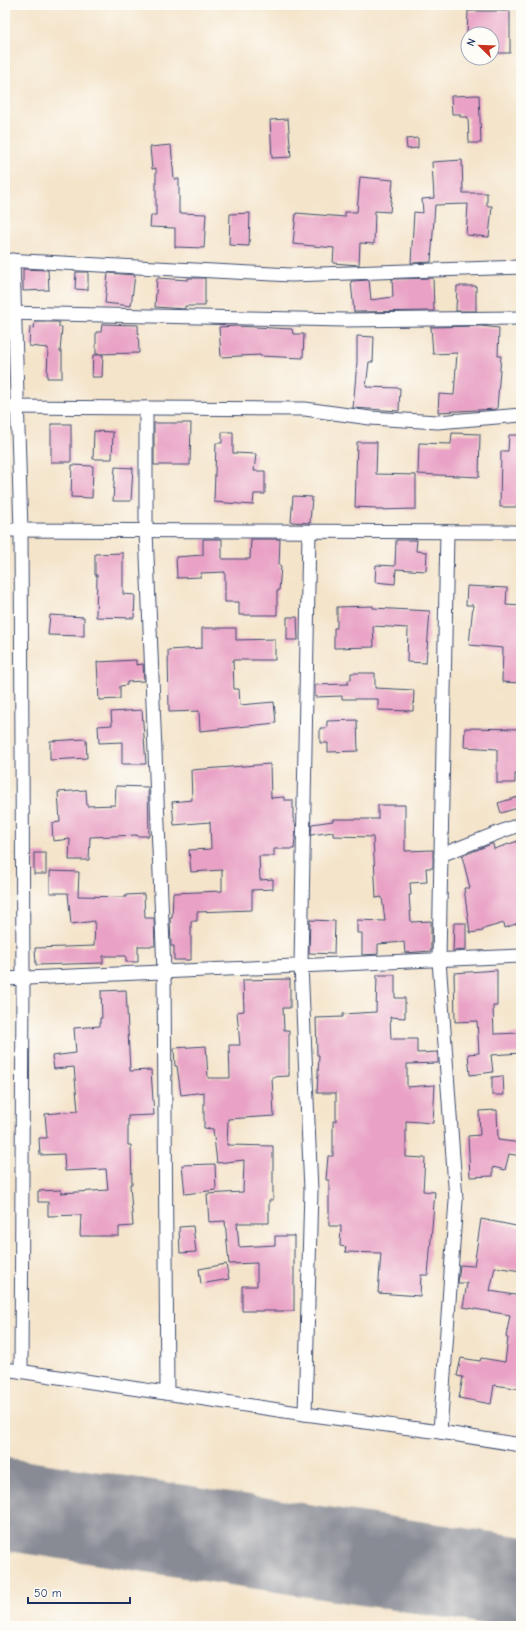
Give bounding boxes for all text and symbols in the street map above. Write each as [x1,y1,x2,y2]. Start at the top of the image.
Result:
north arrow [460,26,500,66]
text: N [464,36,479,48]
scale bar [28,1579,130,1605]
text: 50 m [34,1586,62,1600]

